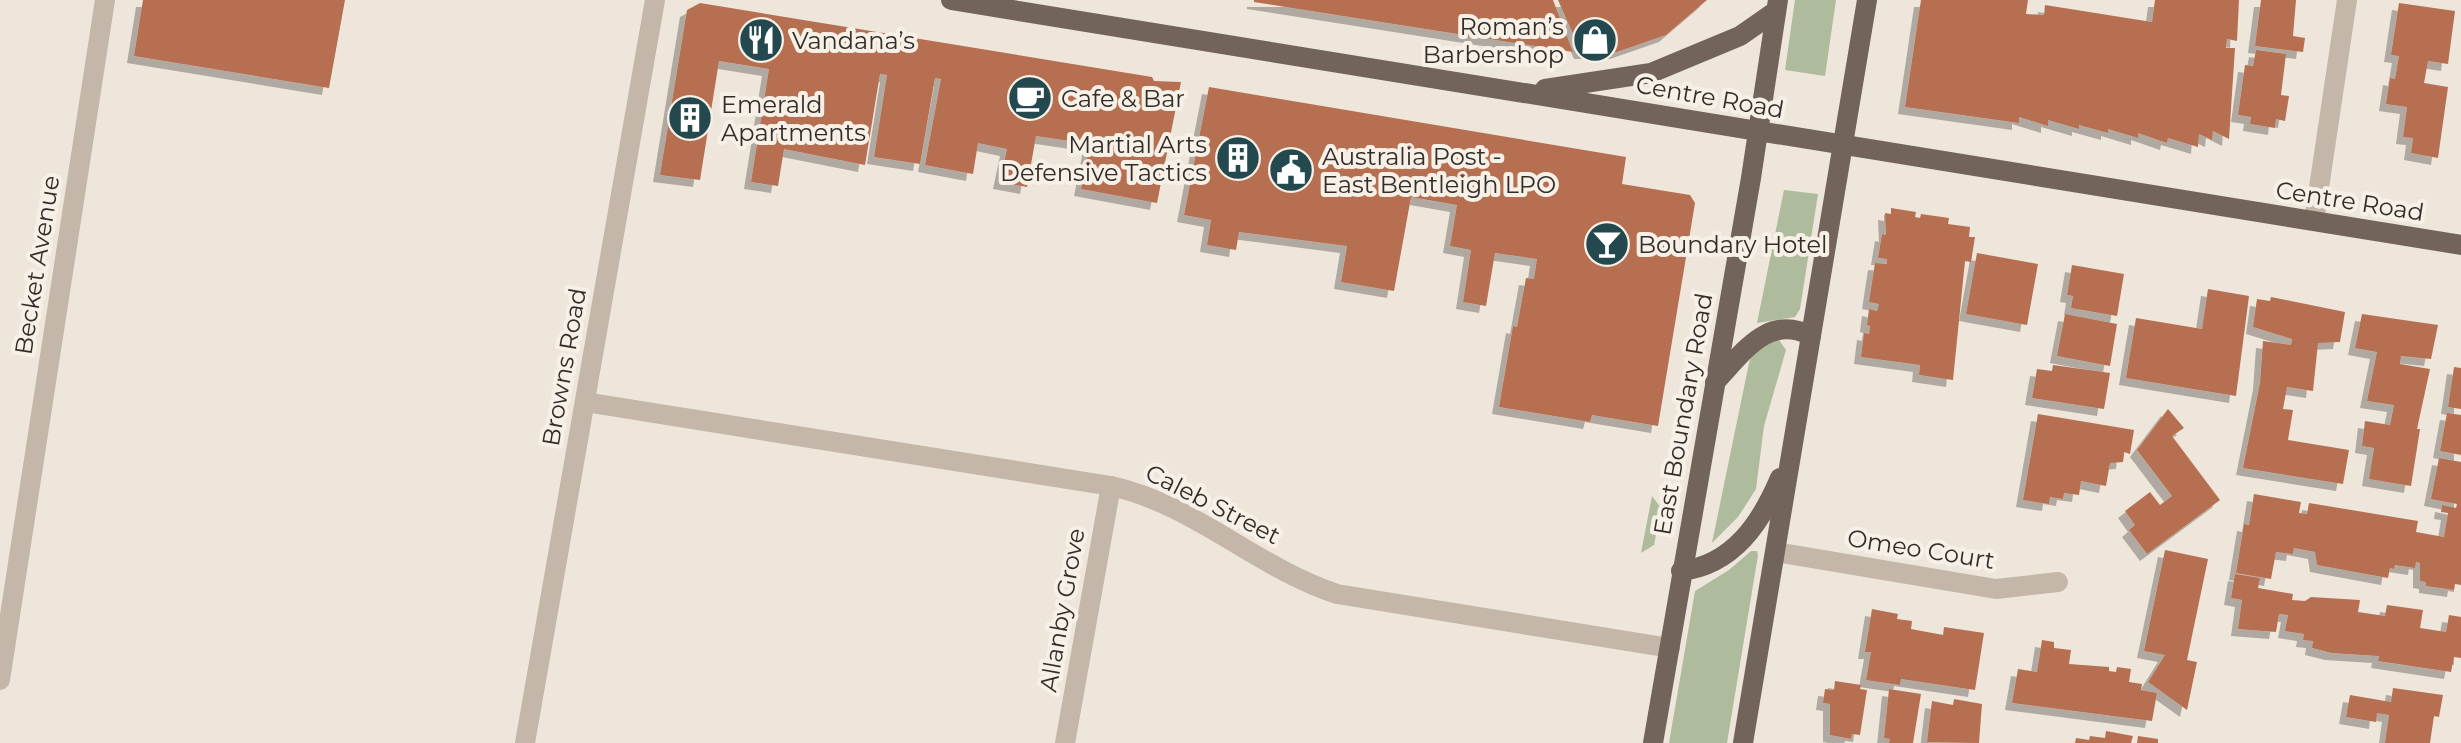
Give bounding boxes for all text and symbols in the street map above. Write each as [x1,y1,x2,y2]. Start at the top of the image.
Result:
place label: Roman’s Barbershop [1423,12,1564,69]
restaurant icon: Vandana’s [737,16,785,64]
shop icon: Roman’s Barbershop [1571,16,1619,64]
place label: Vandana’s [792,26,915,55]
street label: Centre Road [1634,70,1786,124]
cafe icon: Cafe & Bar [1006,74,1054,122]
place label: Cafe & Bar [1061,84,1185,113]
place label: Emerald Apartments [721,90,866,147]
building icon: Emerald Apartments [666,94,714,142]
place label: Martial Arts Defensive Tactics [1000,130,1207,187]
building icon: Martial Arts Defensive Tactics [1214,134,1262,182]
place label: Australia Post - East Bentleigh LPO [1322,142,1556,199]
public building icon: Australia Post - East Bentleigh LPO [1267,146,1315,194]
street label: Becket Avenue [9,173,65,357]
street label: Centre Road [2274,175,2426,227]
bar icon: Boundary Hotel [1583,220,1631,268]
place label: Boundary Hotel [1638,230,1828,259]
street label: Browns Road [536,286,592,448]
street label: East Boundary Road [1647,291,1719,537]
street label: Caleb Street [1141,458,1285,550]
street label: Omeo Court [1845,523,1997,575]
street label: Allanby Grove [1033,526,1091,694]

